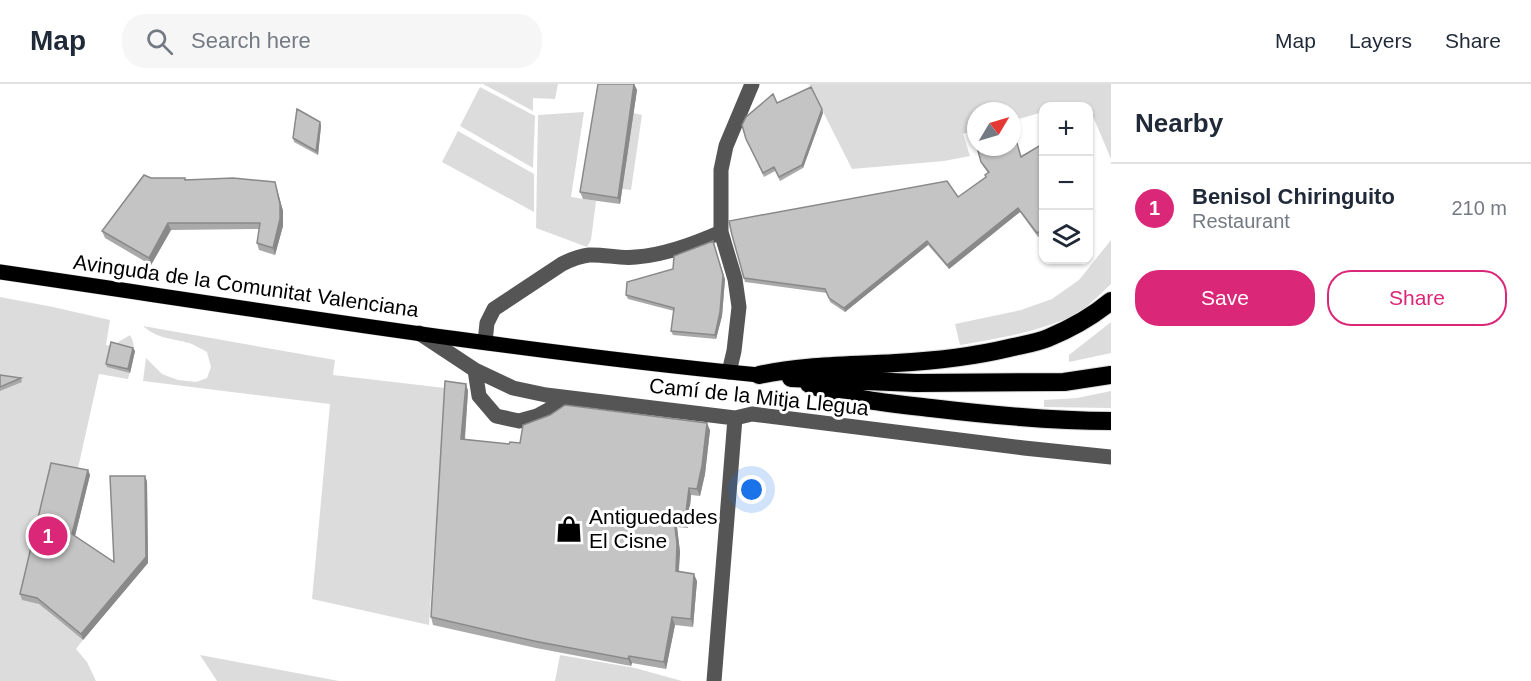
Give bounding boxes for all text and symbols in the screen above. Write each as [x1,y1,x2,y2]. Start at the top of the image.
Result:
search box [122,14,542,68]
text: Map [30,25,86,56]
icon: search [143,25,176,58]
text: Search here [191,28,311,53]
text: Map [1275,29,1316,52]
text: Layers [1349,29,1412,52]
text: Share [1445,29,1501,52]
north arrow [967,102,1021,156]
map controls [1039,102,1093,264]
button: + [1039,102,1093,156]
text: Nearby [1135,108,1223,138]
button: − [1039,156,1093,210]
text: Benisol Chiringuito [1192,184,1395,209]
text: 1 [1149,197,1160,219]
text: 210 m [1451,197,1507,219]
button: layers [1039,210,1093,264]
text: Restaurant [1192,210,1290,232]
street label: Avinguda de la Comunitat Valenciana [72,250,420,321]
button: Save [1135,270,1315,326]
button: Share [1327,270,1507,326]
street label: Camí de la Mitja Llegua [648,374,870,420]
your location [737,475,766,504]
place label: Antiguedades El Cisne [589,505,717,552]
pin: 1 [28,514,68,558]
shop icon: Antiguedades El Cisne [554,514,584,544]

